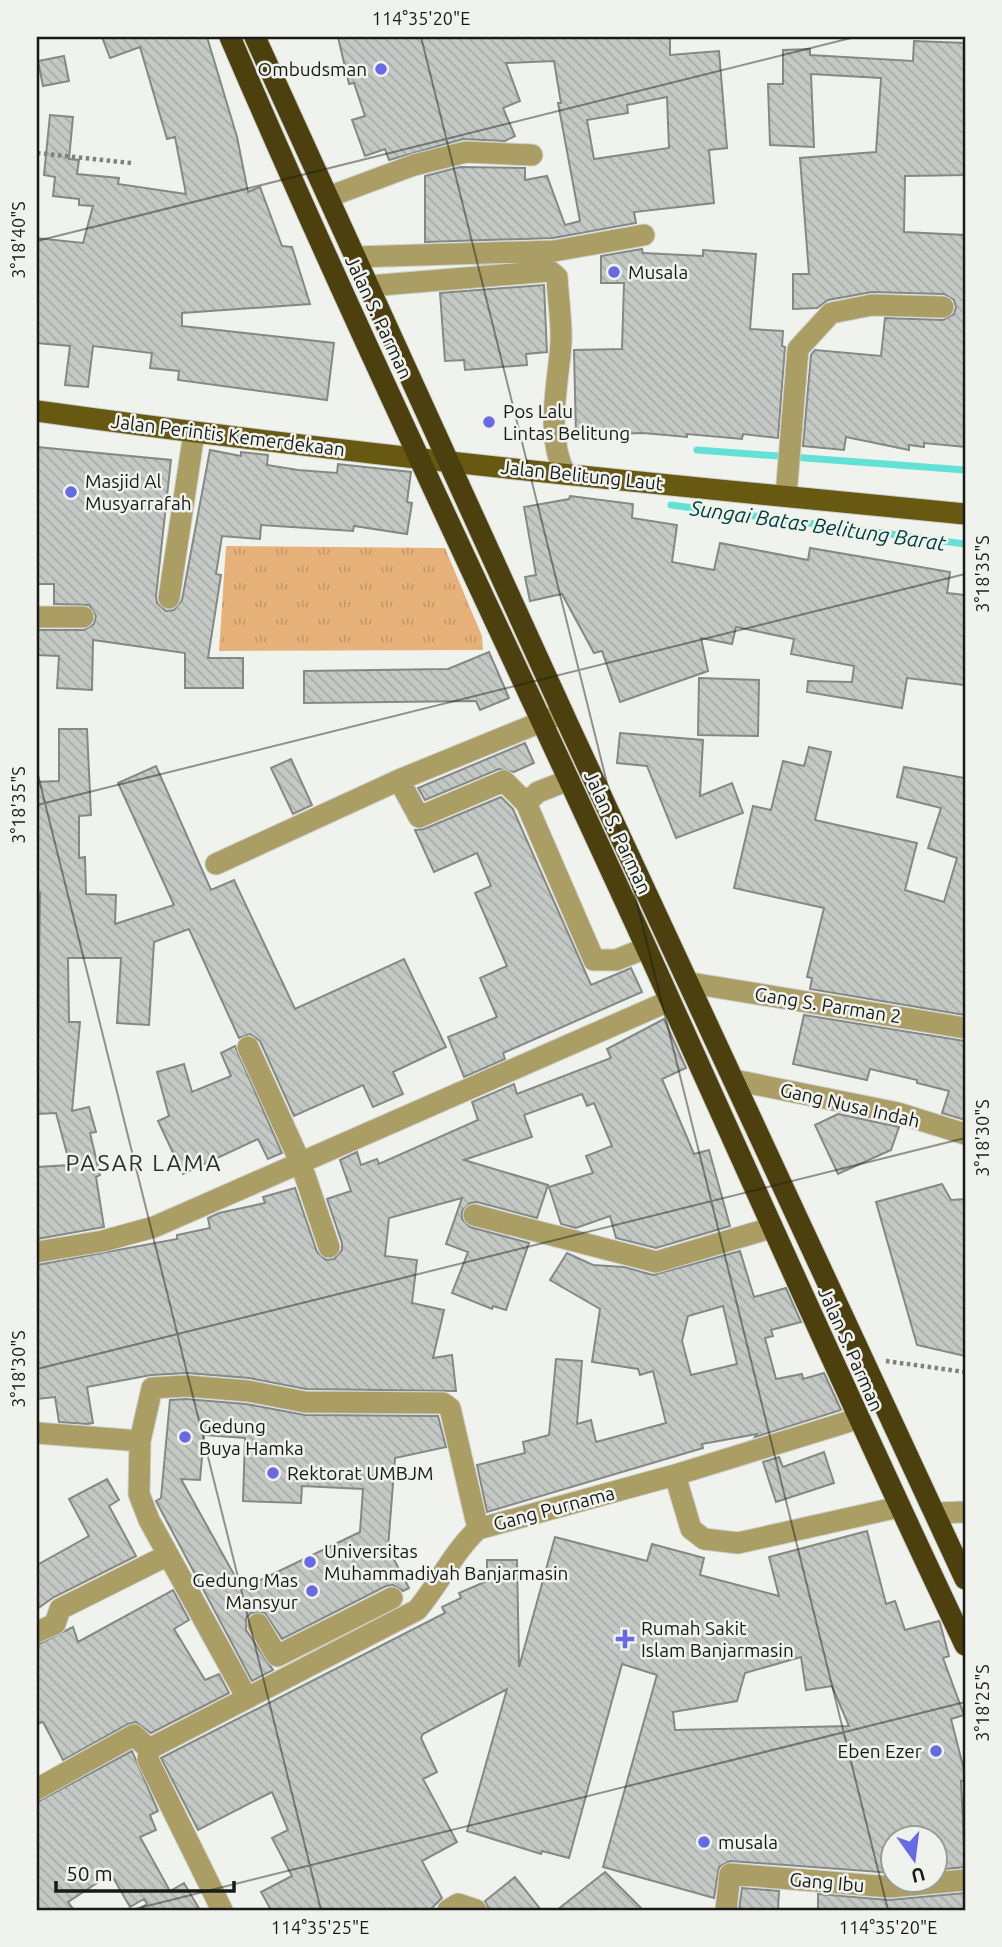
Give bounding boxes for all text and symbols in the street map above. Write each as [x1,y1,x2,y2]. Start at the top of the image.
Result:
text: 114°35'20"E [372,8,470,28]
place label: Ombudsman [258,58,367,80]
marker: Ombudsman [373,61,389,77]
text: 3°18'40"S [8,201,28,279]
street label: Jalan S. Parman [341,252,417,382]
place label: Musala [628,261,688,283]
marker: Musala [606,264,622,280]
place label: Pos Lalu Lintas Belitung [503,400,630,444]
street label: Jalan Perintis Kemerdekaan [110,410,346,460]
marker: Pos Lalu Lintas Belitung [481,414,497,430]
street label: Jalan Belitung Laut [500,456,665,495]
place label: Masjid Al Musyarrafah [85,470,192,514]
marker: Masjid Al Musyarrafah [63,484,79,500]
water label: Sungai Batas Belitung Barat [688,495,948,555]
text: 3°18'35"S [972,535,992,613]
text: 3°18'35"S [8,766,28,844]
street label: Jalan S. Parman [580,767,656,897]
street label: Gang S. Parman 2 [753,983,903,1027]
street label: Gang Nusa Indah [778,1078,922,1132]
text: 3°18'30"S [972,1099,992,1177]
district label: PASAR LAMA [66,1150,222,1175]
street label: Jalan S. Parman [814,1284,888,1414]
text: 3°18'30"S [8,1330,28,1408]
place label: Gedung Buya Hamka [199,1415,304,1459]
marker: Gedung Buya Hamka [177,1429,193,1445]
place label: Rektorat UMBJM [287,1462,434,1484]
marker: Rektorat UMBJM [265,1465,281,1481]
street label: Gang Purnama [491,1481,617,1535]
place label: Universitas Muhammadiyah Banjarmasin [324,1540,568,1584]
marker: Universitas Muhammadiyah Banjarmasin [302,1554,318,1570]
place label: Gedung Mas Mansyur [192,1569,298,1613]
marker: Gedung Mas Mansyur [304,1583,320,1599]
place label: Rumah Sakit Islam Banjarmasin [641,1617,794,1661]
marker: Rumah Sakit Islam Banjarmasin [615,1629,635,1649]
text: 3°18'25"S [972,1664,992,1742]
place label: Eben Ezer [838,1740,922,1762]
marker: Eben Ezer [928,1743,944,1759]
north arrow [880,1825,950,1895]
place label: musala [718,1831,778,1853]
marker: musala [696,1834,712,1850]
scale bar [56,1849,234,1893]
text: 50 m [66,1861,113,1885]
text: U [909,1863,927,1888]
street label: Gang Ibu [789,1868,865,1896]
text: 114°35'25"E [271,1917,369,1937]
text: 114°35'20"E [839,1917,937,1937]

